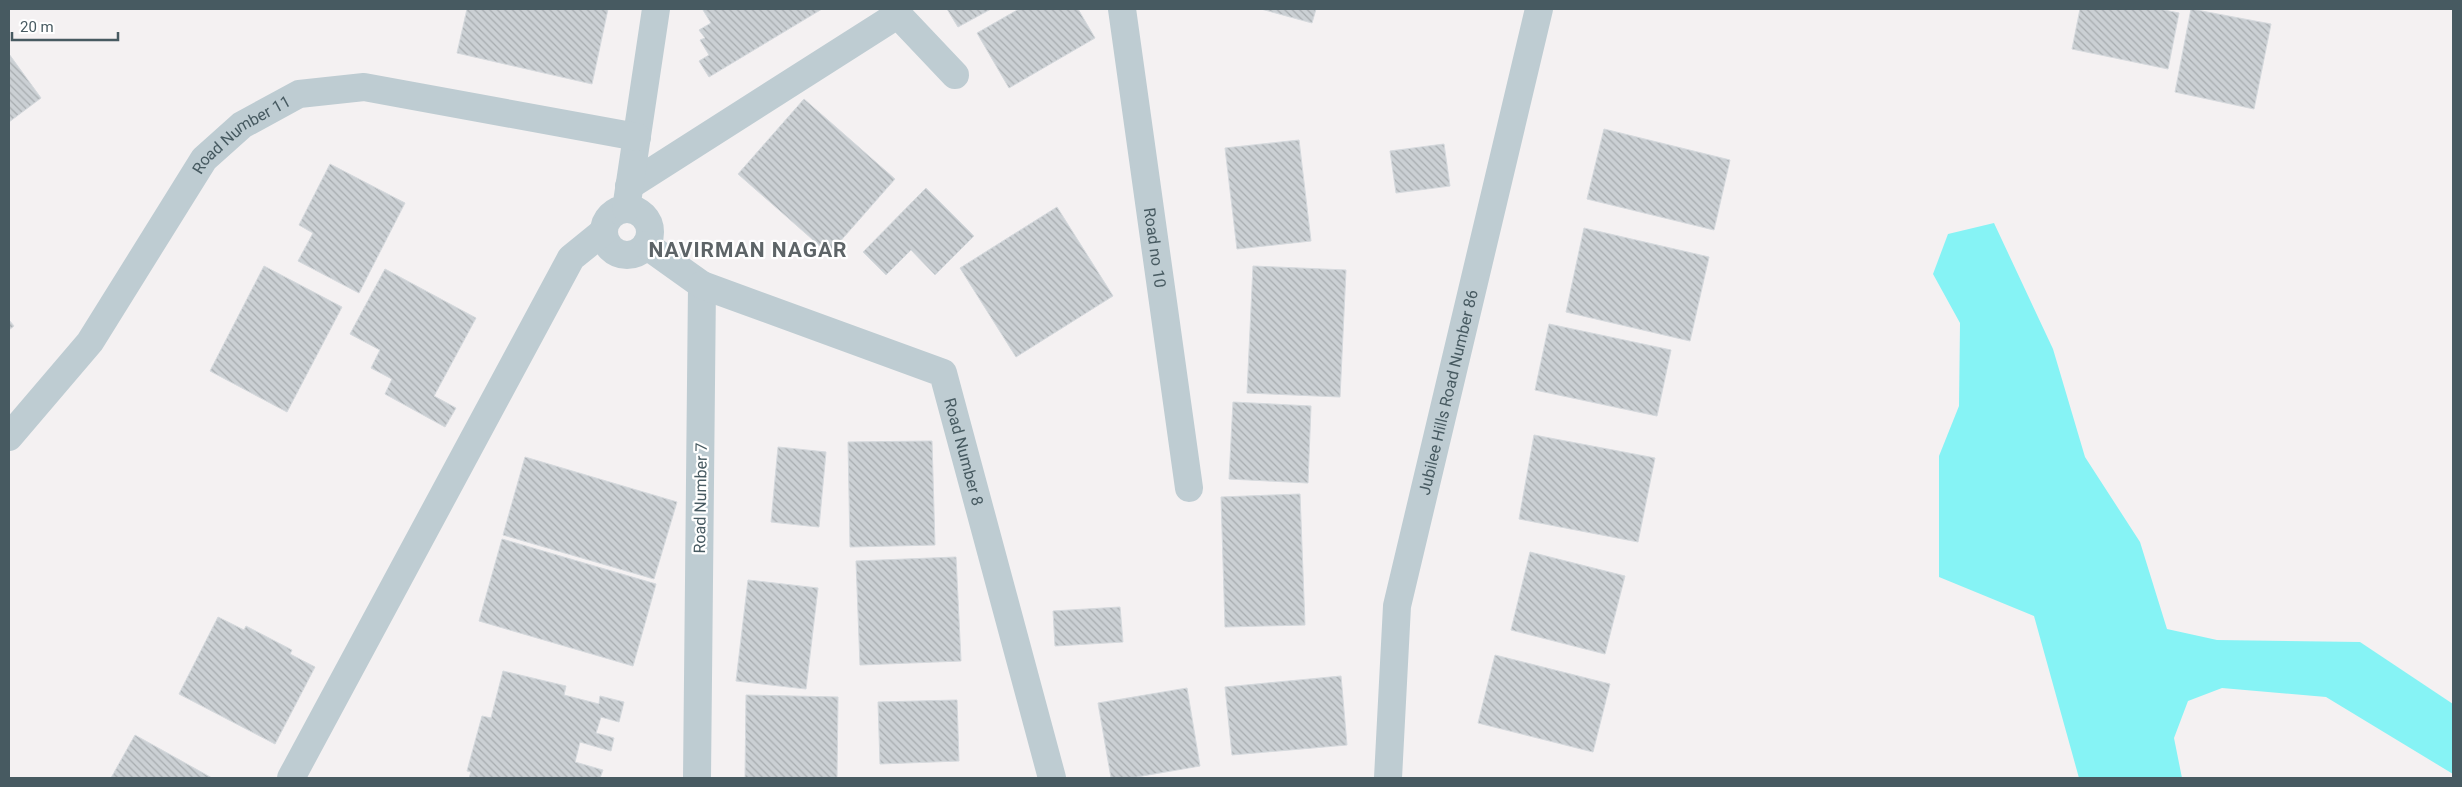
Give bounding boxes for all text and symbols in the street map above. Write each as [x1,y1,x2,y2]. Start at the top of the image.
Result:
scale bar [12,10,119,42]
text: 20 m [20,18,54,36]
street label: Road Number 11 [188,92,294,177]
street label: Road no 10 [1140,207,1170,289]
district label: NAVIRMAN NAGAR [648,238,848,262]
street label: Jubilee Hills Road Number 86 [1415,288,1482,497]
street label: Road Number 8 [940,396,987,508]
street label: Road Number 7 [690,442,711,554]

